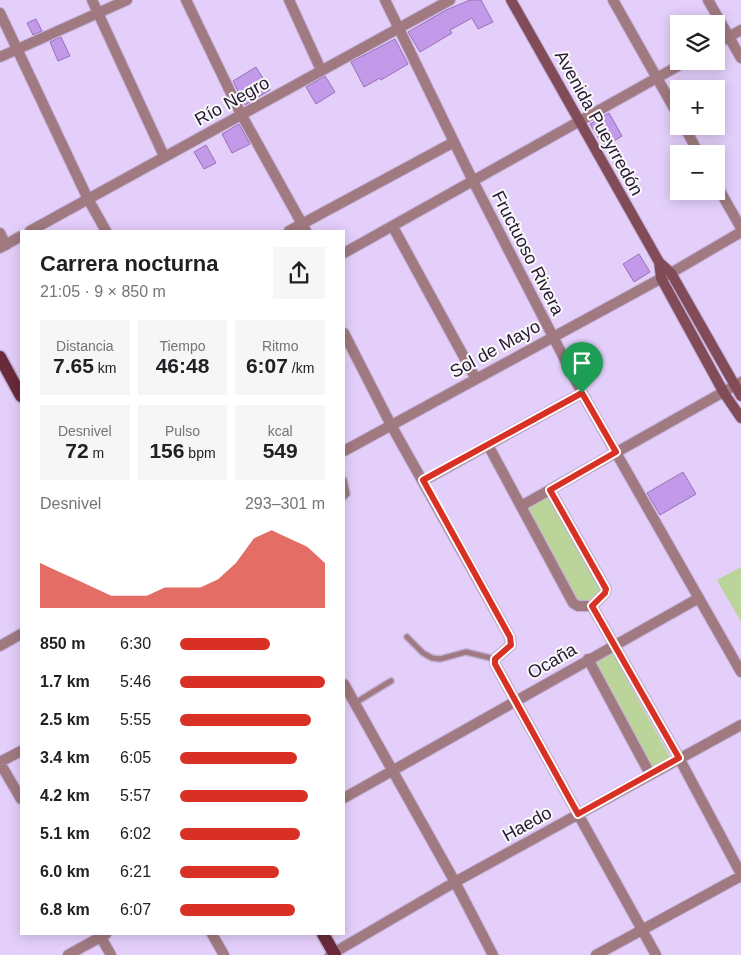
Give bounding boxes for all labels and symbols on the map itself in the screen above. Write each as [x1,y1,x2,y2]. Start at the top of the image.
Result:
street label: Avenida Pueyrredón [551,47,647,199]
street label: Río Negro [191,72,273,130]
street label: Fructuoso Rivera [488,187,568,319]
street label: Sol de Mayo [446,316,544,382]
pin [561,342,603,393]
street label: Ocaña [524,639,581,683]
street label: Haedo [499,802,555,846]

